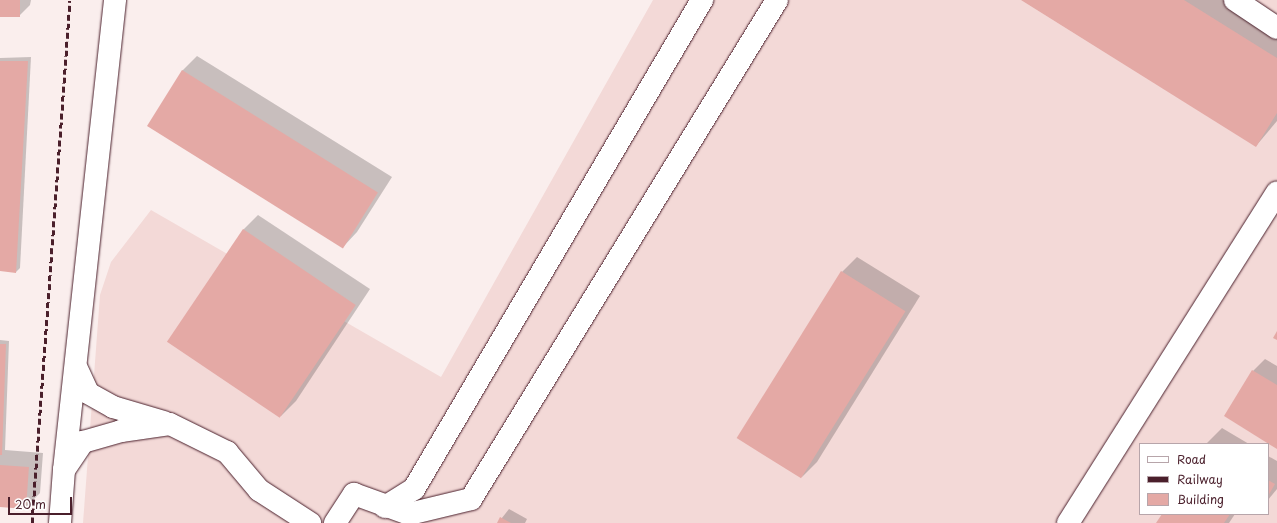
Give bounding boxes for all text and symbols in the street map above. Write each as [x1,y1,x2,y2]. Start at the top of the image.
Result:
legend [1139,443,1269,515]
text: Road [1177,450,1206,468]
text: Railway [1177,470,1223,488]
scale bar [10,489,74,515]
text: Building [1177,490,1224,508]
text: 20 m [15,495,46,513]

